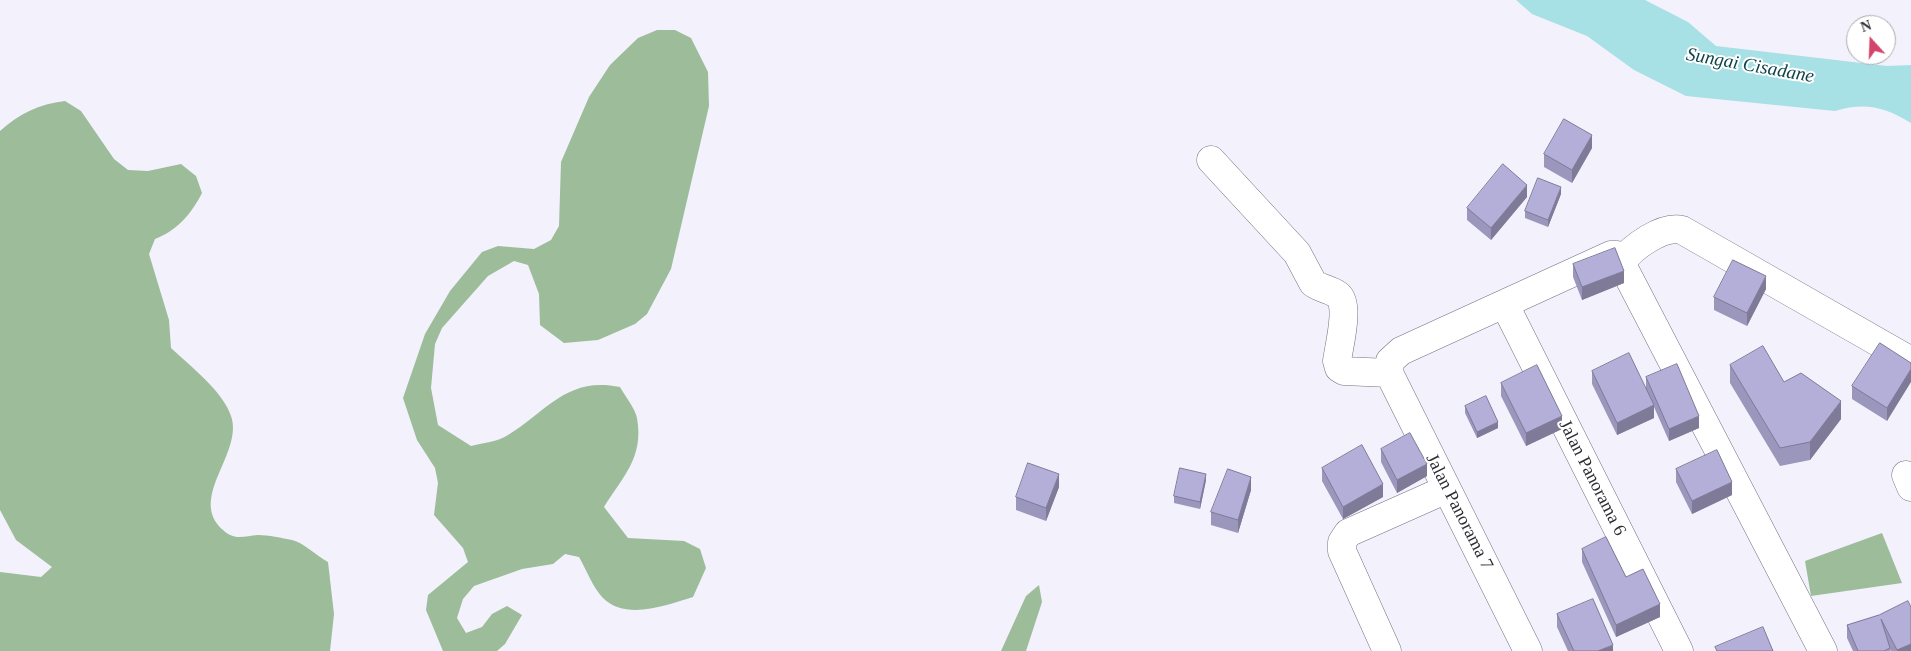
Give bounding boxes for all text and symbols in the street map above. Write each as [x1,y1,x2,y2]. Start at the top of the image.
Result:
north arrow [1846,15,1896,65]
text: N [1859,18,1873,35]
water label: Sungai Cisadane [1684,44,1816,88]
street label: Jalan Panorama 6 [1554,417,1630,539]
street label: Jalan Panorama 7 [1421,451,1497,573]

